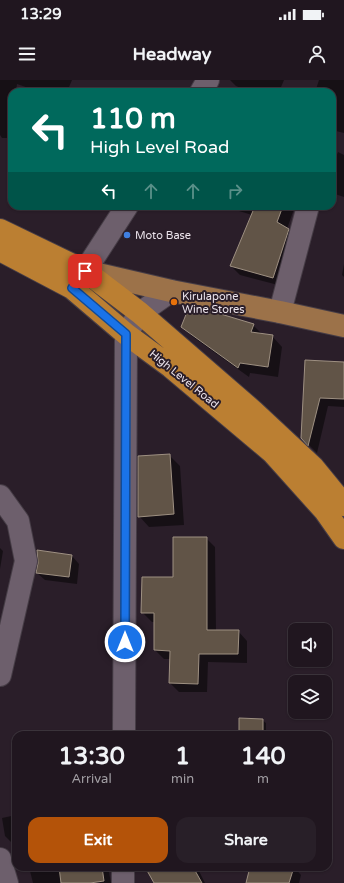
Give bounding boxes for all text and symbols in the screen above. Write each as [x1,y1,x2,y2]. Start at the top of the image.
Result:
text: 13:29 [20,5,62,23]
icon: menu [16,43,38,65]
text: Headway [133,43,211,65]
icon: person [306,43,328,65]
text: 110 m [90,102,176,136]
icon: left [24,104,76,156]
text: High Level Road [90,136,229,158]
icon: left [98,180,120,202]
icon: ahead [140,180,162,202]
icon: ahead [182,180,204,202]
icon: right [224,180,246,202]
place label: Moto Base [135,229,191,242]
marker: Moto Base [122,230,132,240]
pin [68,254,102,288]
icon: arrive [74,260,96,282]
place label: Kirulapone Wine Stores [182,290,244,316]
marker: Kirulapone Wine Stores [169,297,179,307]
street label: High Level Road [147,347,221,411]
position arrow [104,621,146,663]
map controls [288,623,332,719]
button: sound [288,623,332,667]
button: layers [288,675,332,719]
text: 13:30 [58,742,125,771]
text: 1 [175,742,190,771]
text: 140 [240,742,286,771]
text: Arrival [71,771,112,787]
text: min [171,771,194,787]
text: m [257,771,269,787]
button: Exit [28,817,168,863]
button: Share [176,817,316,863]

